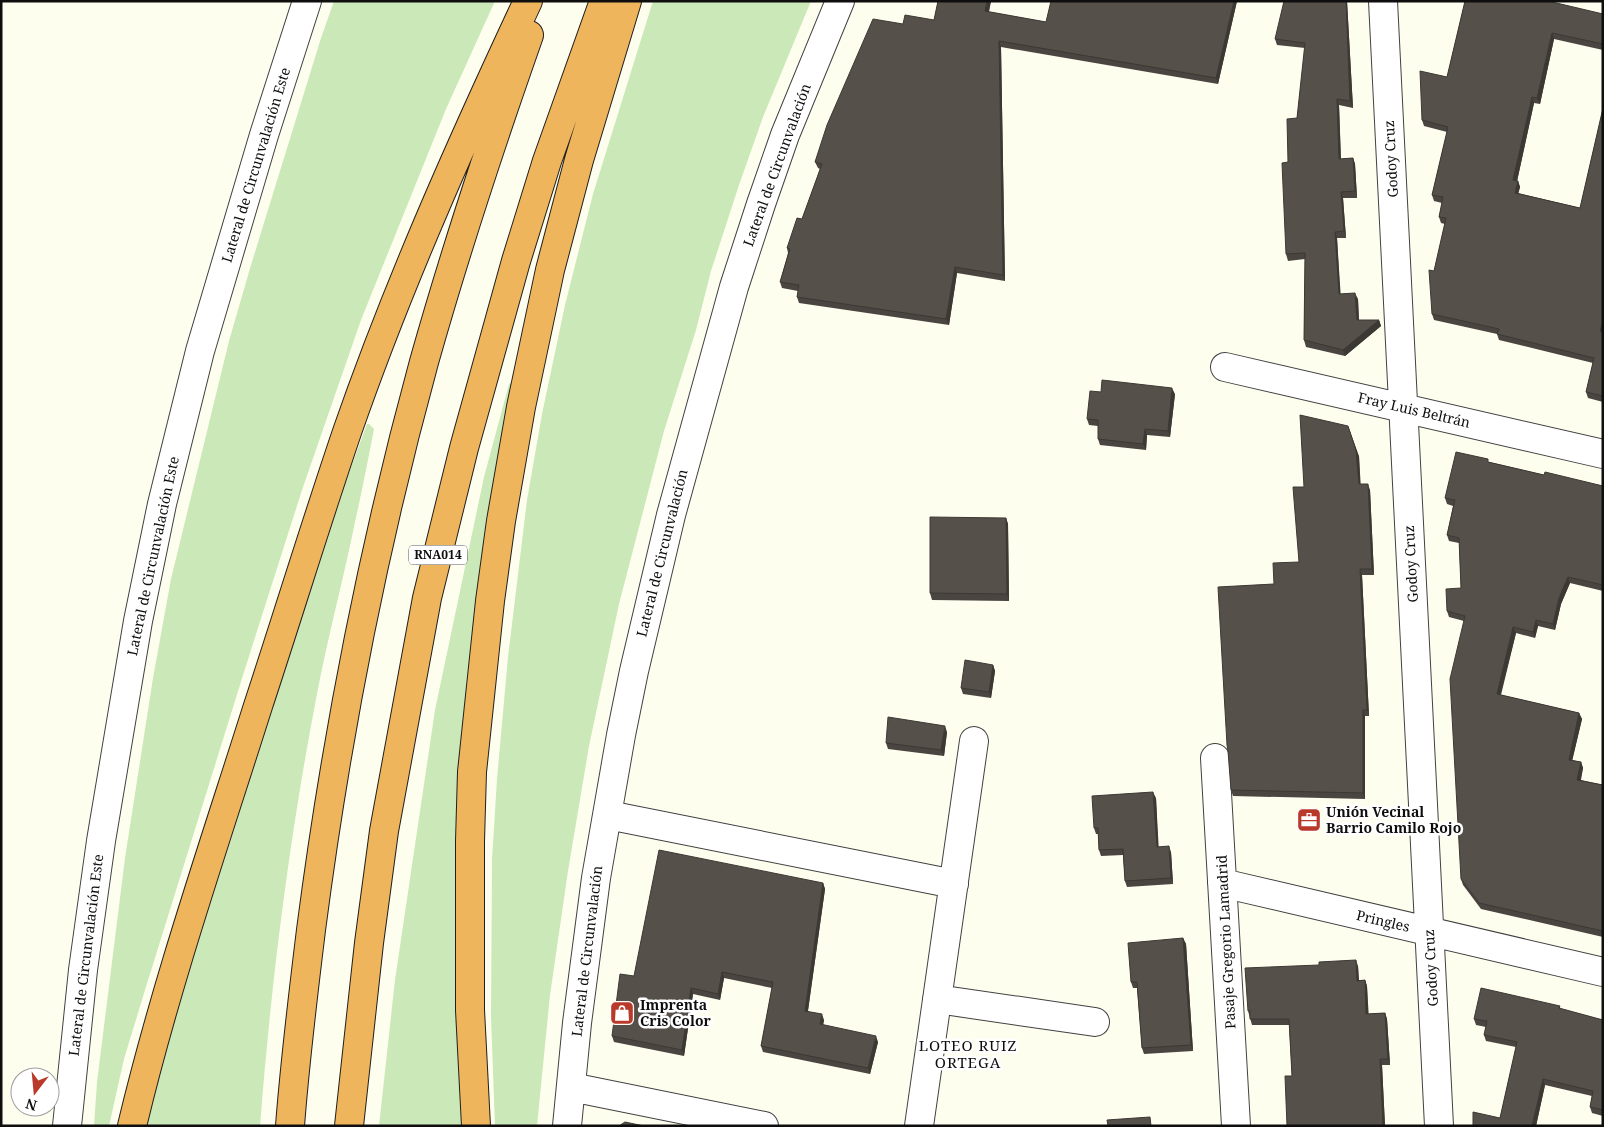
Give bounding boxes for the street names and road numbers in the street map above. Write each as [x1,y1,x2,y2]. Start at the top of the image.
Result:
street label: Lateral de Circunvalación Este [217,65,294,265]
street label: Lateral de Circunvalación [738,81,815,249]
street label: Godoy Cruz [1379,120,1402,198]
street label: Fray Luis Beltrán [1356,387,1472,432]
street label: Lateral de Circunvalación Este [122,455,183,657]
street label: Lateral de Circunvalación [631,467,692,639]
street label: Godoy Cruz [1399,525,1422,603]
road number: RNA014 [409,546,467,564]
street label: Lateral de Circunvalación Este [64,853,107,1057]
street label: Pasaje Gregorio Lamadrid [1211,854,1240,1030]
street label: Lateral de Circunvalación [567,864,606,1038]
street label: Pringles [1355,905,1412,936]
street label: Godoy Cruz [1419,929,1442,1007]

